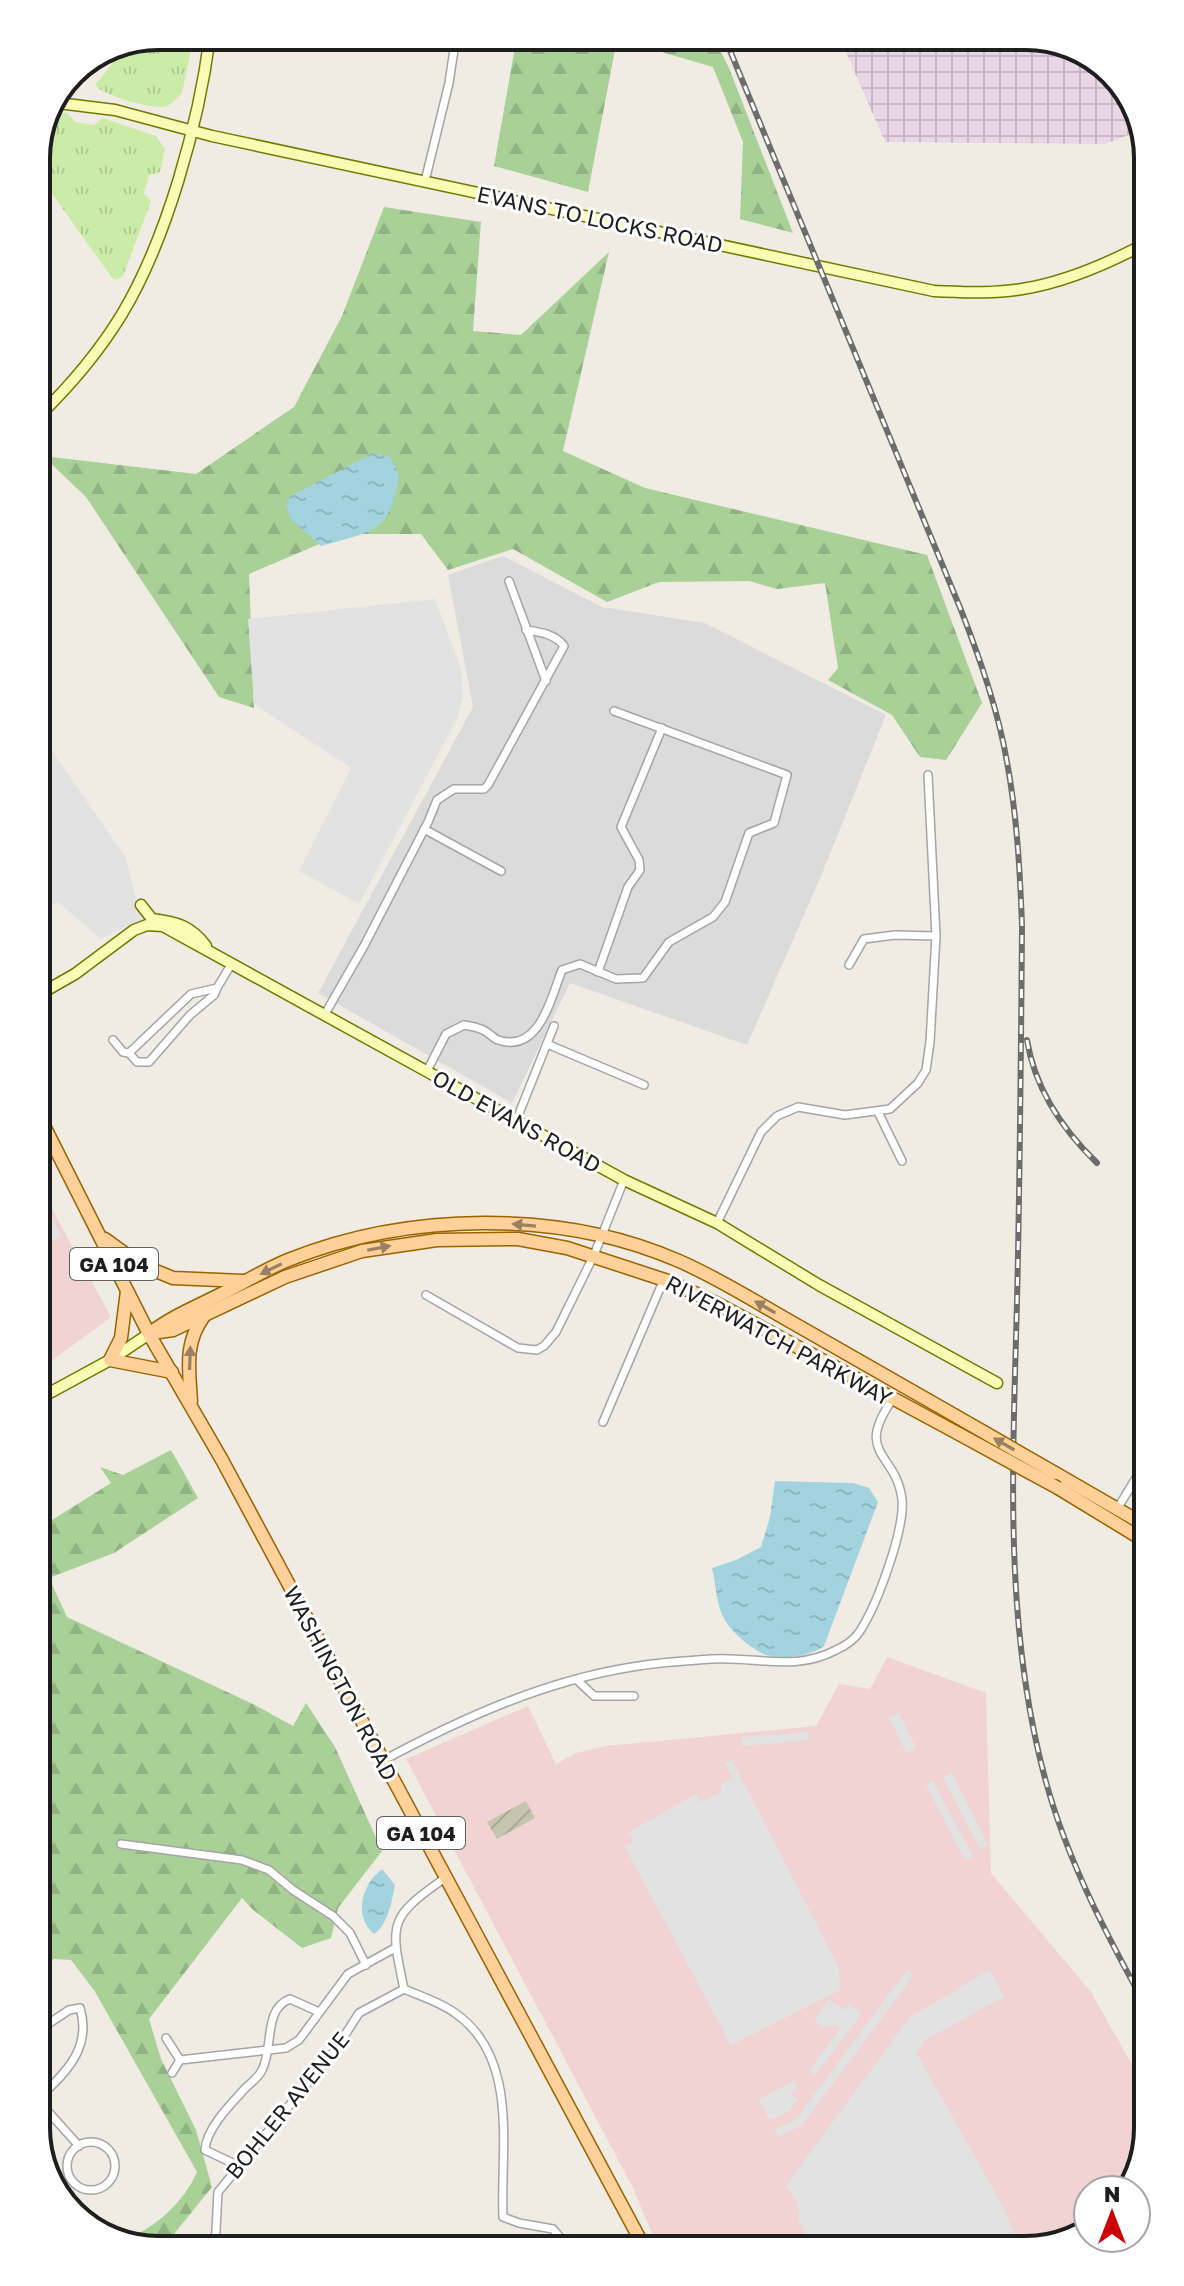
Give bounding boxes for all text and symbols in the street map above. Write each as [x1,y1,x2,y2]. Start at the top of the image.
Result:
street label: EVANS TO LOCKS ROAD [475,180,725,258]
street label: OLD EVANS ROAD [428,1064,606,1178]
one-way arrow [511,1218,536,1231]
one-way arrow [366,1242,391,1254]
road number: GA 104 [70,1248,158,1280]
one-way arrow [259,1262,282,1275]
street label: RIVERWATCH PARKWAY [661,1269,897,1411]
one-way arrow [754,1300,776,1314]
one-way arrow [183,1345,196,1370]
one-way arrow [993,1437,1016,1451]
street label: WASHINGTON ROAD [278,1581,404,1785]
road number: GA 104 [377,1817,465,1849]
street label: BOHLER AVENUE [220,2026,354,2184]
north arrow [1072,2174,1152,2254]
text: N [1104,2180,1120,2207]

